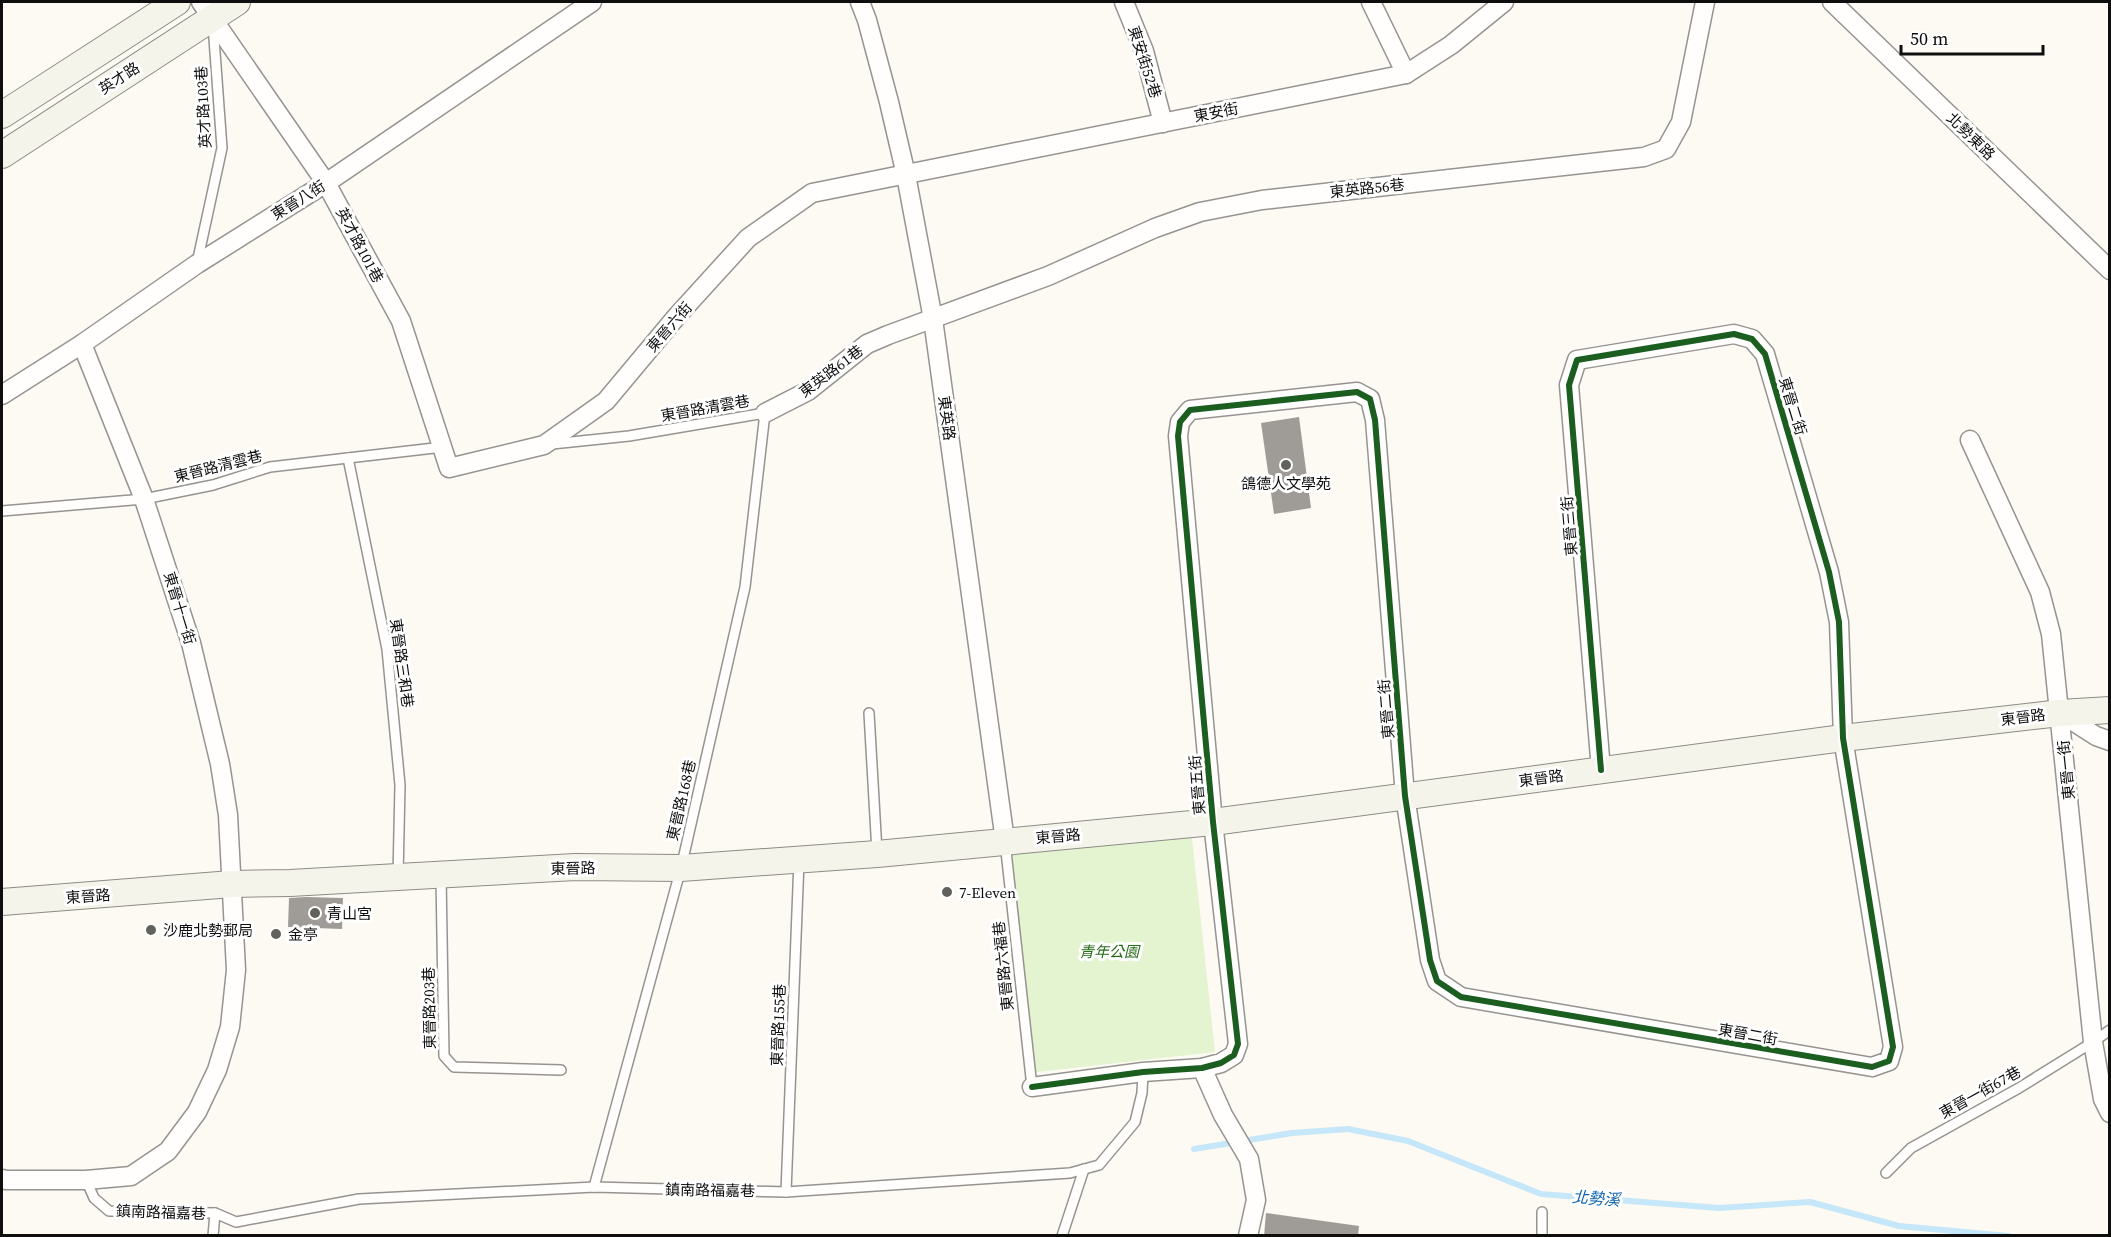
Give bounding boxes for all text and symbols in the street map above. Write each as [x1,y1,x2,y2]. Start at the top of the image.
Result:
scale bar [1901,18,2044,56]
street label: 東安街52巷 [1123,23,1167,101]
text: 50 m [1910,26,1948,51]
street label: 英才路 [94,57,144,99]
street label: 英才路103巷 [190,65,216,149]
street label: 東安街 [1192,97,1240,127]
street label: 北勢東路 [1942,108,2000,164]
street label: 東英路56巷 [1329,174,1405,202]
street label: 東晉八街 [267,175,329,225]
street label: 英才路101巷 [331,204,389,286]
street label: 東晉六街 [641,297,697,357]
street label: 東英路61巷 [795,340,867,402]
street label: 東晉二街 [1774,374,1812,438]
street label: 東晉路清雲巷 [659,390,751,426]
street label: 東英路 [933,394,961,442]
street label: 東晉路清雲巷 [172,445,264,487]
marker: 鴿德人文學苑 [1279,458,1293,472]
place label: 鴿德人文學苑 [1241,473,1331,494]
street label: 東晉三街 [1556,495,1582,557]
street label: 東晉十一街 [159,569,201,647]
street label: 東晉路三和巷 [385,617,419,709]
street label: 東晉二街 [1373,678,1399,740]
street label: 東晉路 [1999,704,2047,730]
street label: 東晉一街 [2052,739,2080,801]
street label: 東晉五街 [1184,754,1210,816]
street label: 東晉路168巷 [661,757,701,843]
street label: 東晉路 [1517,764,1565,792]
street label: 東晉路 [1035,824,1081,848]
street label: 東晉路 [550,857,596,879]
place label: 7-Eleven [959,882,1016,903]
street label: 東晉路 [65,884,111,908]
marker: 7-Eleven [940,885,954,899]
place label: 青山宮 [327,903,372,924]
marker: 青山宮 [308,906,322,920]
place label: 沙鹿北勢郵局 [163,920,253,941]
street label: 東晉路六福巷 [988,920,1018,1012]
marker: 沙鹿北勢郵局 [144,923,158,937]
place label: 金亭 [288,924,318,945]
marker: 金亭 [269,927,283,941]
park label: 青年公園 [1079,941,1141,962]
street label: 東晉路203巷 [418,967,440,1049]
street label: 東晉路155巷 [766,983,790,1067]
street label: 東晉二街 [1717,1018,1779,1050]
street label: 東晉一街67巷 [1936,1061,2024,1123]
street label: 鎮南路福嘉巷 [665,1179,755,1201]
water label: 北勢溪 [1571,1185,1623,1211]
street label: 鎮南路福嘉巷 [116,1200,206,1224]

